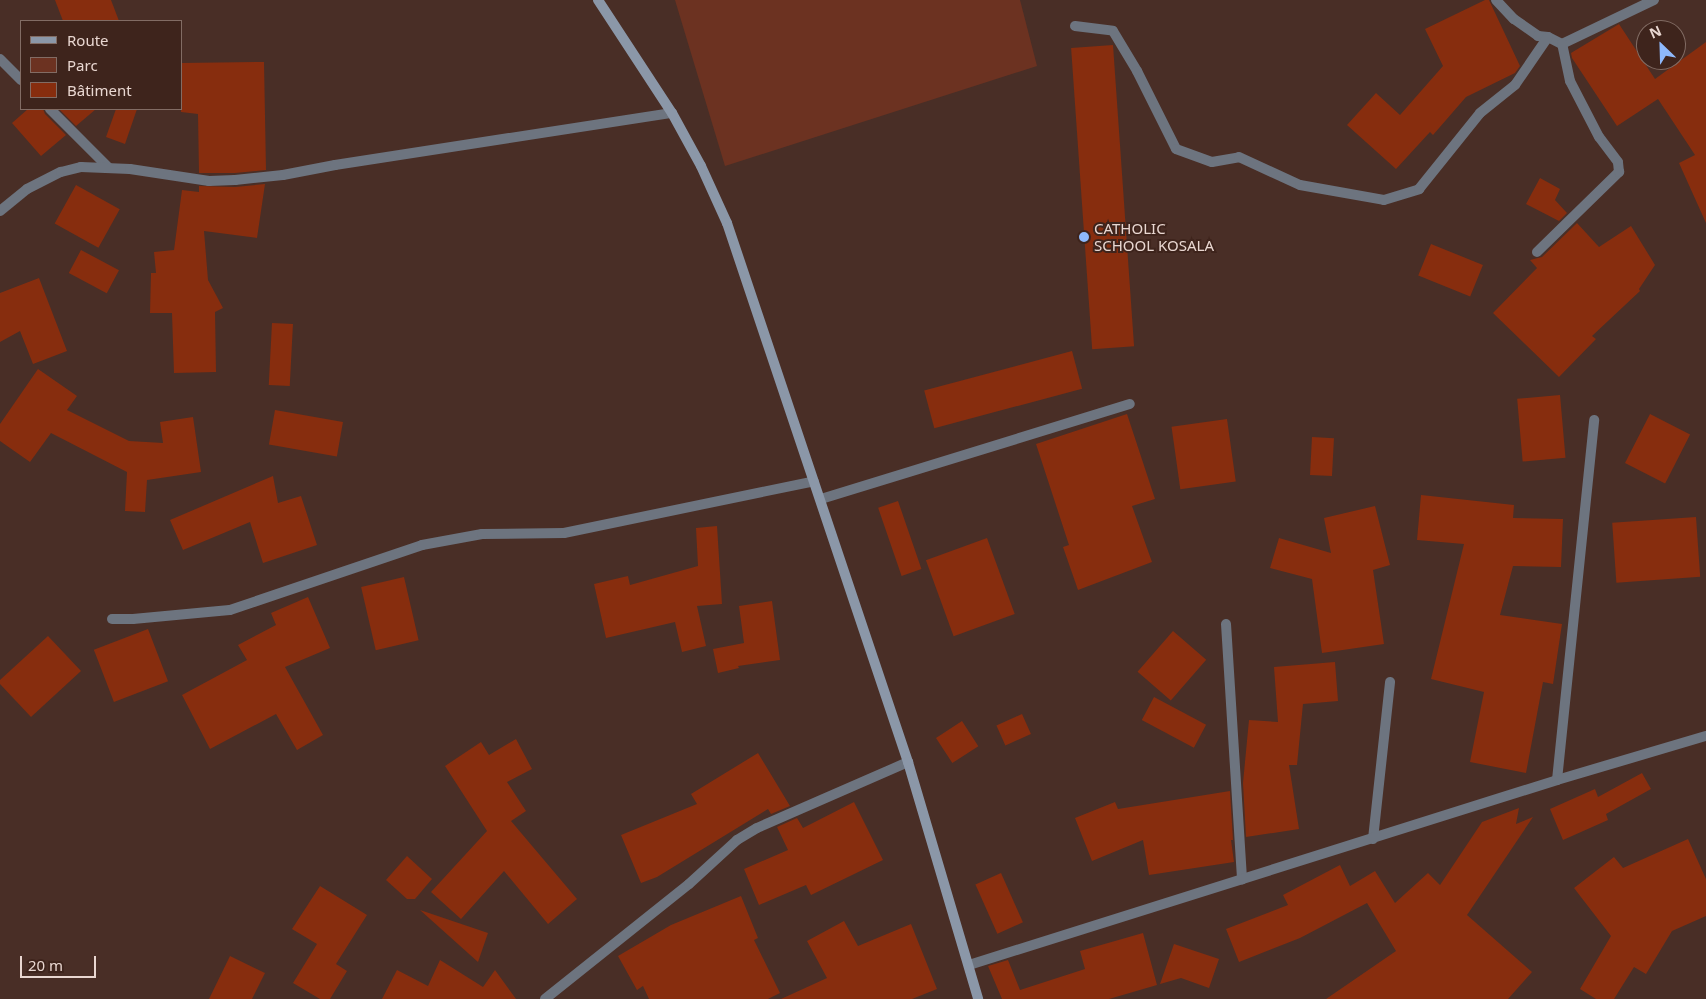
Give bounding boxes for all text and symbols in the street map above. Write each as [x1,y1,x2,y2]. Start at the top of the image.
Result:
legend [20,20,182,110]
north arrow [1636,20,1686,70]
text: N [1646,21,1664,43]
text: Route [67,30,109,50]
text: Parc [67,55,98,75]
text: Bâtiment [67,80,132,100]
place label: CATHOLIC SCHOOL KOSALA [1094,219,1214,254]
marker: CATHOLIC SCHOOL KOSALA [1078,231,1090,243]
scale bar [22,946,99,978]
text: 20 m [28,955,63,975]

